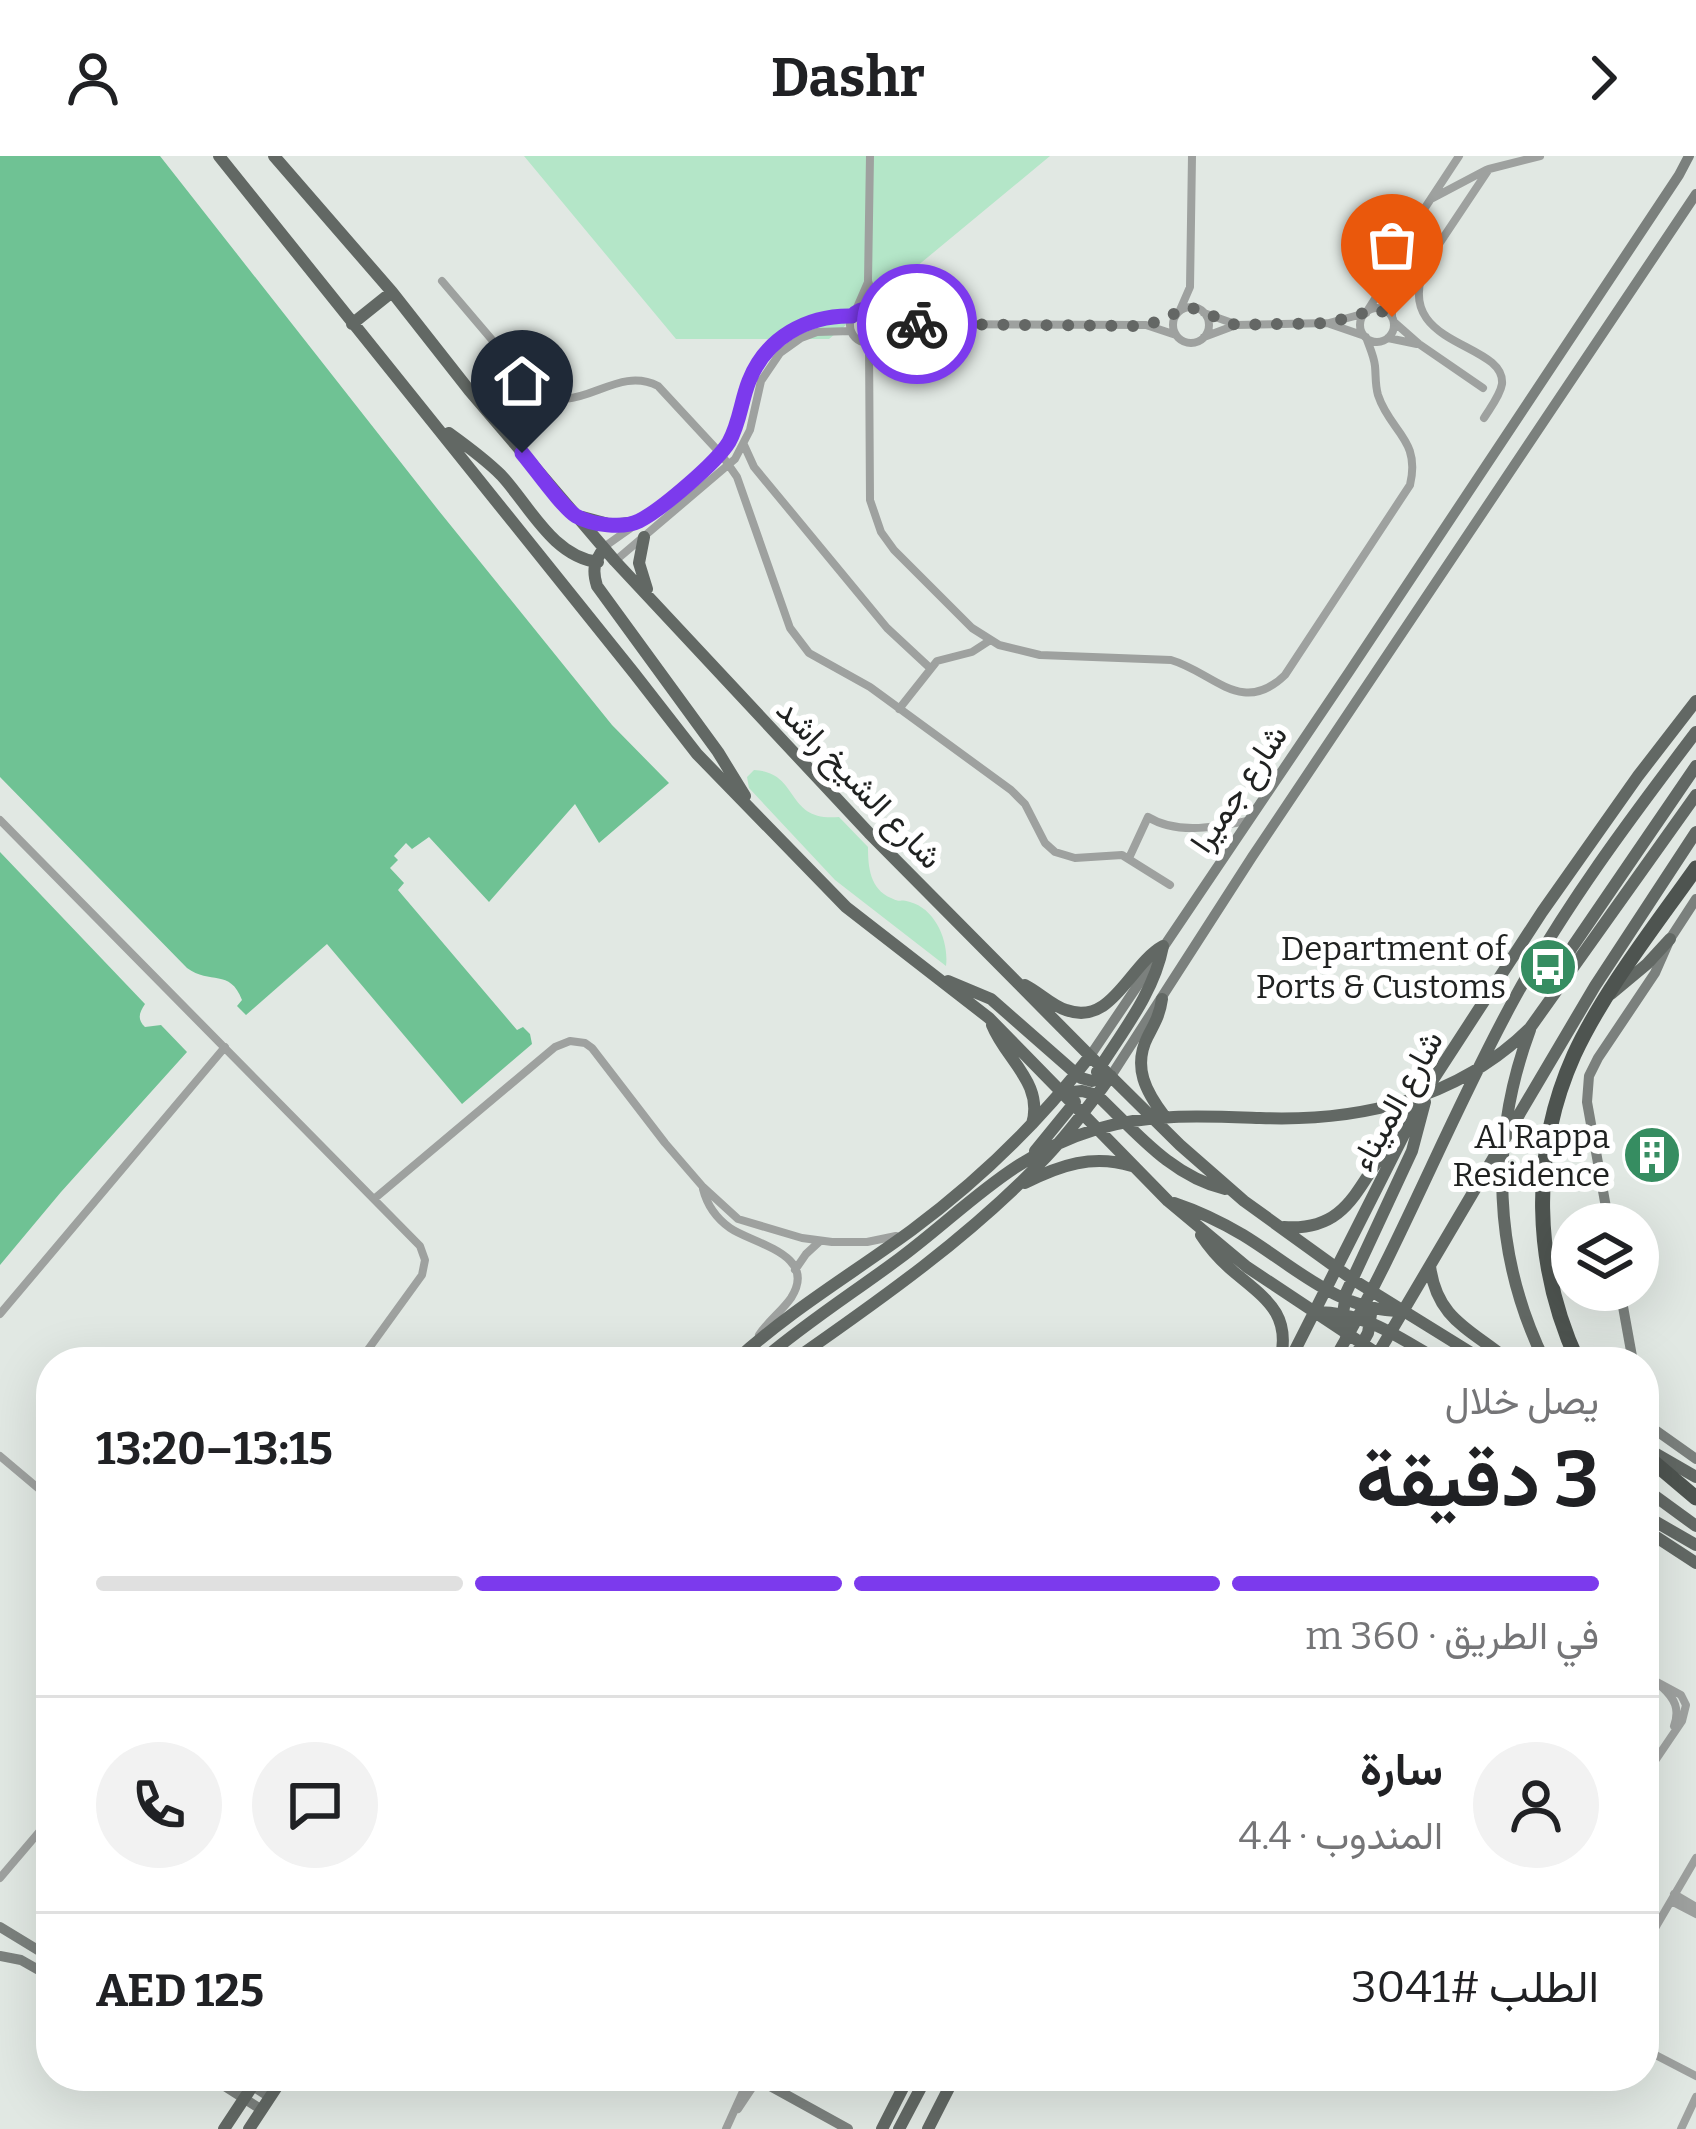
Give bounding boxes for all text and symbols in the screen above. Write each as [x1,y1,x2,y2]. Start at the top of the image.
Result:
icon: person [60,45,126,111]
icon: forward [1570,45,1636,111]
text: Dashr [771,46,925,110]
pin [1341,194,1443,317]
icon: bag [1359,212,1425,278]
courier [857,264,977,384]
icon: bike [884,291,950,357]
pin [471,330,573,453]
icon: home [489,348,555,414]
street label: شارع الشيخ راشد [767,690,951,879]
street label: شارع جميرا [1182,717,1298,861]
place label: Department of Ports & Customs [1256,929,1509,1007]
bus stop icon: Department of Ports & Customs [1517,936,1579,998]
street label: شارع الميناء [1342,1023,1453,1179]
place label: Al Rappa Residence [1452,1117,1610,1195]
building icon: Al Rappa Residence [1621,1124,1683,1186]
map controls [1551,1203,1659,1311]
button: layers [1551,1203,1659,1311]
text: يصل خلال [1445,1378,1599,1424]
text: 13:15–13:20 [96,1422,333,1476]
text: 3 دقيقة [1356,1433,1599,1527]
text: في الطريق · 360 m [1305,1613,1599,1659]
button: phone [96,1742,222,1868]
button: chat [252,1742,378,1868]
button: person [1473,1742,1599,1868]
text: سارة [1360,1743,1443,1797]
text: المندوب · 4.4 [1239,1813,1443,1859]
text: الطلب #3041 [1351,1960,1599,2014]
text: AED 125 [96,1964,264,2018]

